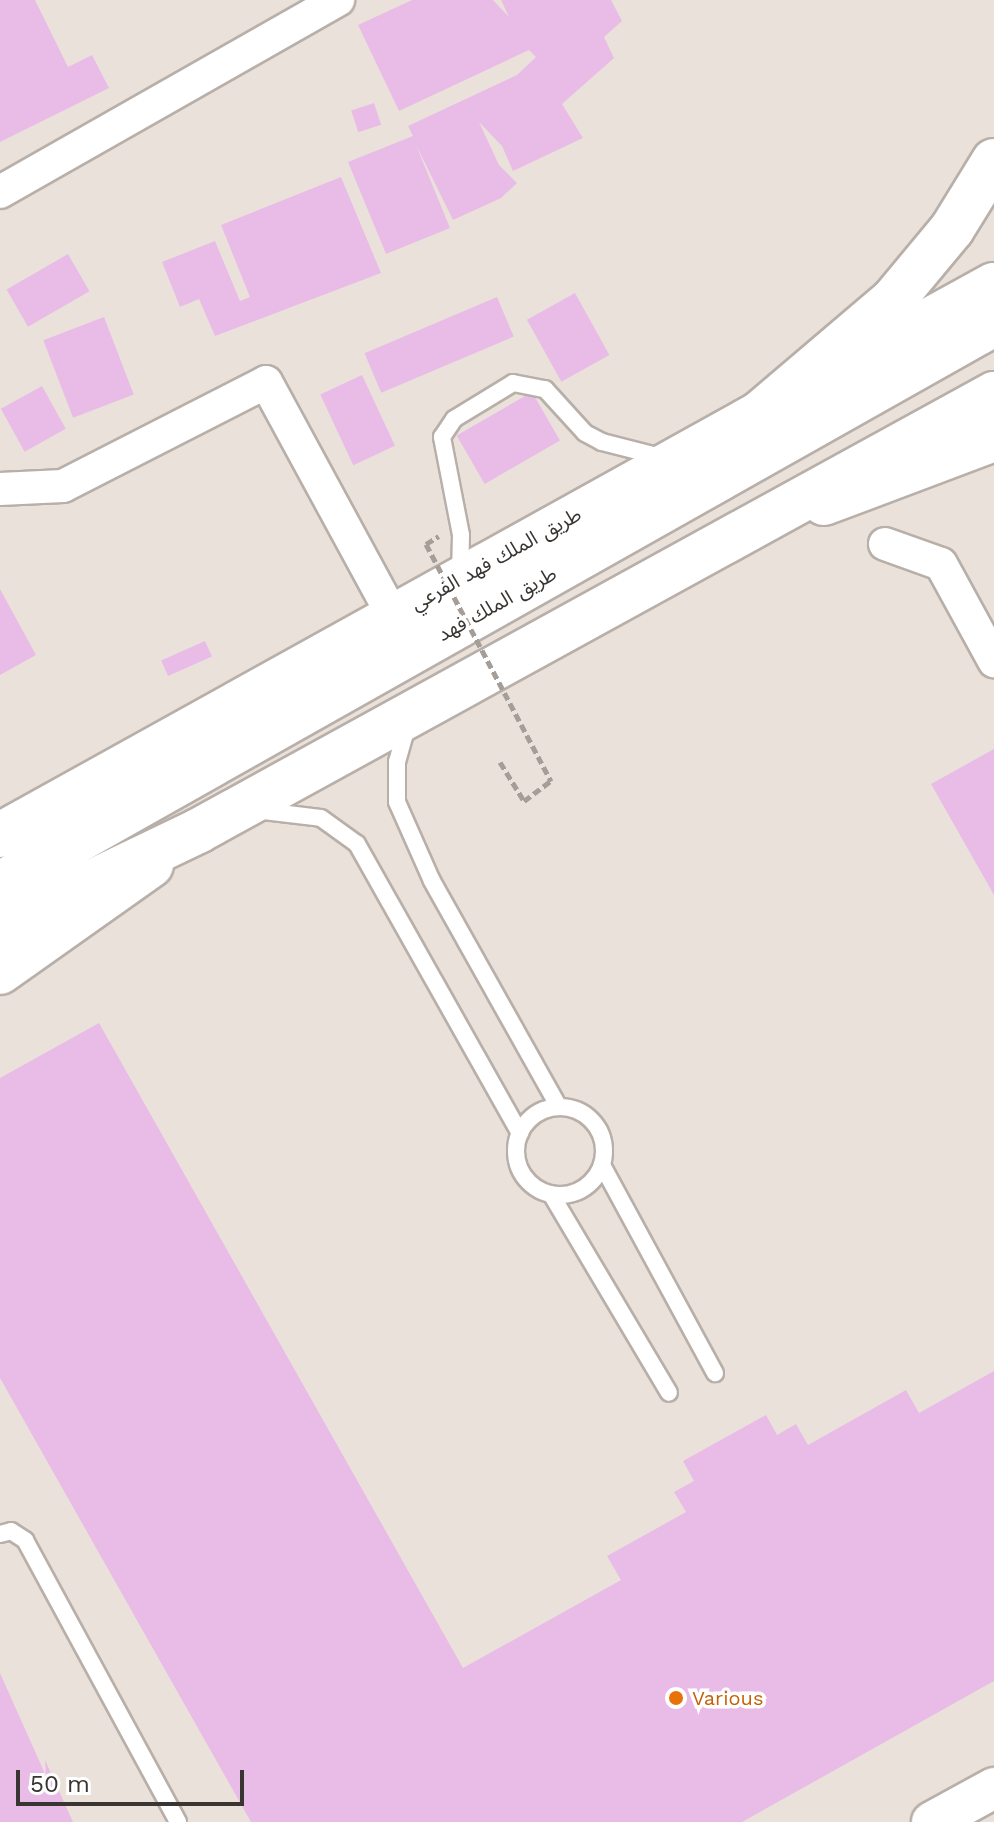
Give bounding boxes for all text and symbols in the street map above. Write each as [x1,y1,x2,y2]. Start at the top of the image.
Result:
street label: طريق الملك فهد الفرعي [407,502,585,616]
street label: طريق الملك فهد [433,561,561,647]
place label: Various [692,1686,763,1710]
marker: Various [667,1689,685,1707]
scale bar [20,1754,248,1804]
text: 50 m [30,1770,90,1798]

